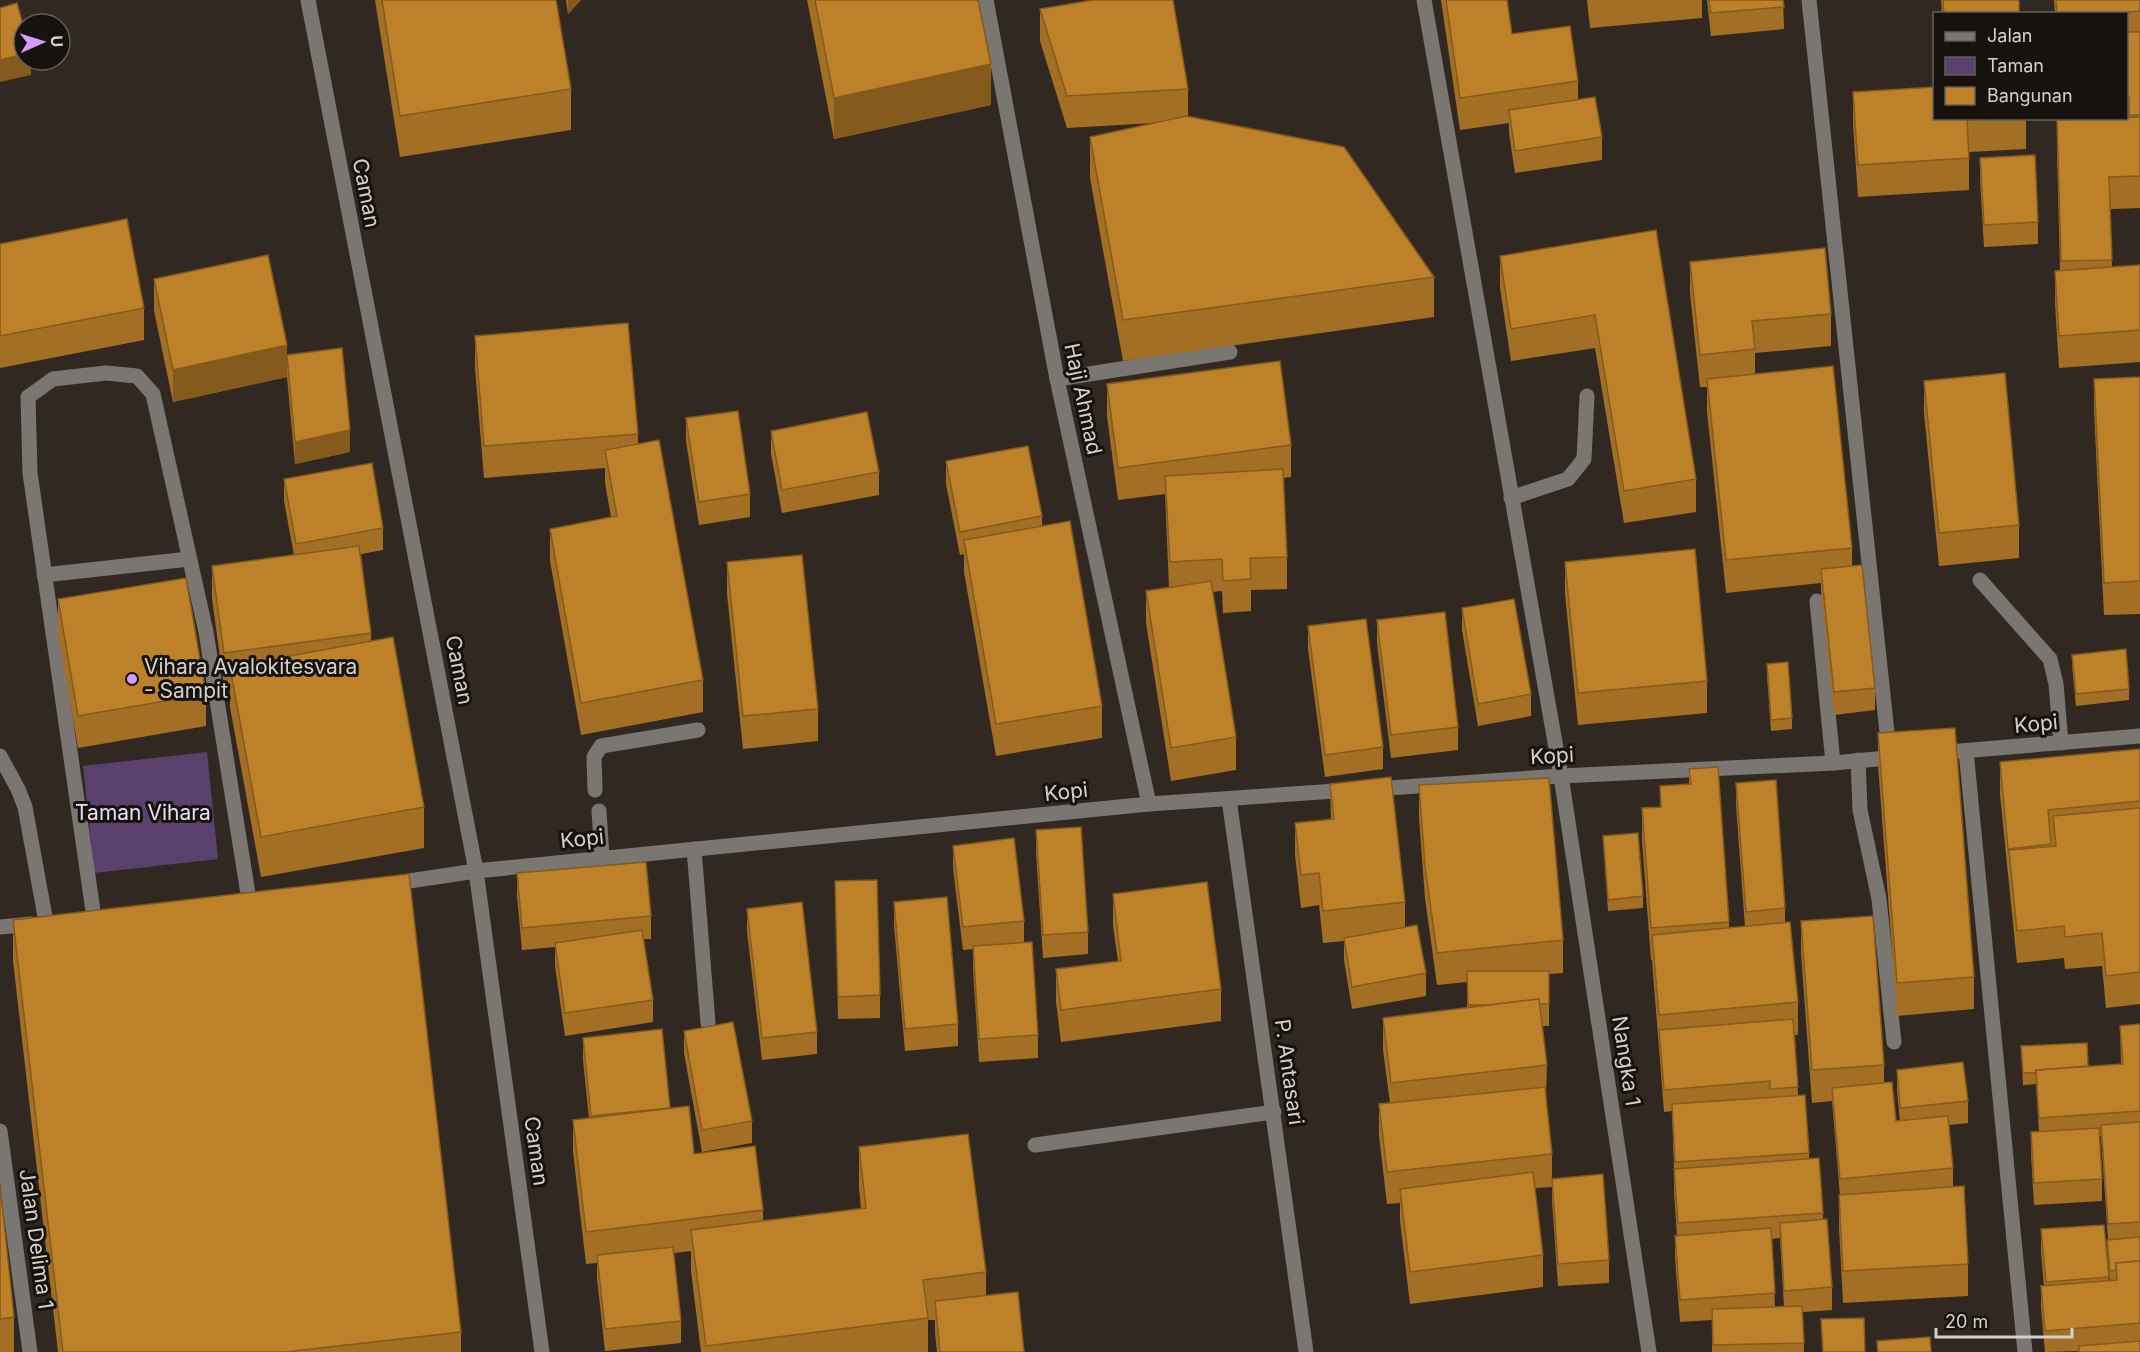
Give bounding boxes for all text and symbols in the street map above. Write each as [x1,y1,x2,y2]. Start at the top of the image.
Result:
north arrow [12,12,72,72]
legend [1933,12,2128,120]
text: Jalan [1987,25,2032,46]
text: U [47,35,67,48]
text: Taman [1987,55,2044,76]
text: Bangunan [1987,85,2073,106]
street label: Caman [348,156,385,230]
street label: Haji Ahmad [1059,341,1108,457]
street label: Caman [441,633,478,707]
place label: Vihara Avalokitesvara - Sampit [144,654,357,703]
marker: Vihara Avalokitesvara - Sampit [125,672,139,686]
street label: Kopi [2013,709,2059,738]
street label: Kopi [1529,742,1575,769]
street label: Kopi [1043,777,1089,806]
park label: Taman Vihara [75,800,211,825]
street label: Kopi [559,824,605,853]
street label: Nangka 1 [1607,1014,1646,1108]
street label: P. Antasari [1270,1017,1309,1126]
street label: Caman [519,1115,554,1187]
street label: Jalan Delima 1 [14,1167,59,1311]
scale bar [1936,1301,2072,1339]
text: 20 m [1945,1311,1988,1332]

